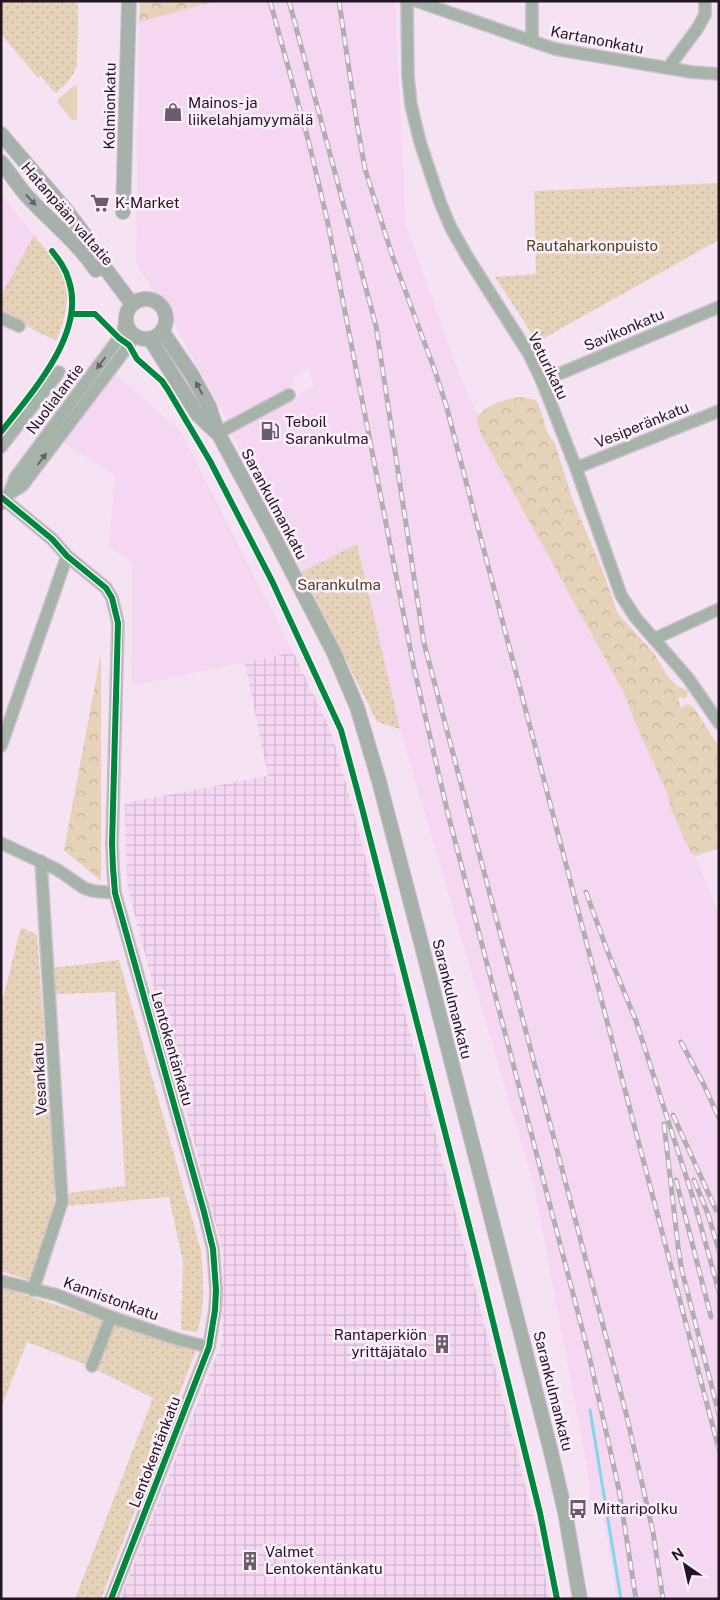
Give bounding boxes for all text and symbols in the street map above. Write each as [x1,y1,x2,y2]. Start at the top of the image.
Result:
street label: Kartanonkatu [549,22,645,57]
street label: Kolmionkatu [100,62,119,150]
place label: Mainos- ja liikelahjamyymälä [188,94,313,128]
shop icon: Mainos- ja liikelahjamyymälä [162,101,184,123]
street label: Hatanpään valtatie [18,159,117,269]
supermarket icon: K-Market [89,192,111,214]
one-way arrow [25,194,37,206]
place label: K-Market [115,194,180,211]
park label: Rautaharkonpuisto [526,237,658,254]
street label: Savikonkatu [581,305,666,354]
street label: Veturikatu [525,329,572,402]
one-way arrow [96,356,106,370]
street label: Nuolialantie [22,360,87,437]
one-way arrow [195,382,204,395]
street label: Vesiperänkatu [592,398,691,451]
place label: Teboil Sarankulma [285,413,369,447]
fuel station icon: Teboil Sarankulma [259,420,281,442]
street label: Sarankulmankatu [238,446,311,562]
one-way arrow [37,452,47,466]
park label: Sarankulma [297,576,381,593]
street label: Sarankulmankatu [429,937,476,1061]
street label: Lentokentänkatu [148,990,197,1108]
street label: Vesankatu [29,1042,50,1116]
street label: Kannistonkatu [61,1273,161,1324]
place label: Rantaperkiön yrittäjätalo [334,1326,427,1360]
street label: Sarankulmankatu [530,1329,577,1453]
building icon: Rantaperkiön yrittäjätalo [431,1333,453,1355]
street label: Lentokentänkatu [126,1394,184,1510]
bus stop icon: Mittaripolku [567,1498,589,1520]
place label: Mittaripolku [593,1500,678,1517]
north arrow [660,1540,710,1590]
place label: Valmet Lentokentänkatu [265,1543,383,1577]
text: N [669,1545,687,1564]
building icon: Valmet Lentokentänkatu [239,1550,261,1572]

